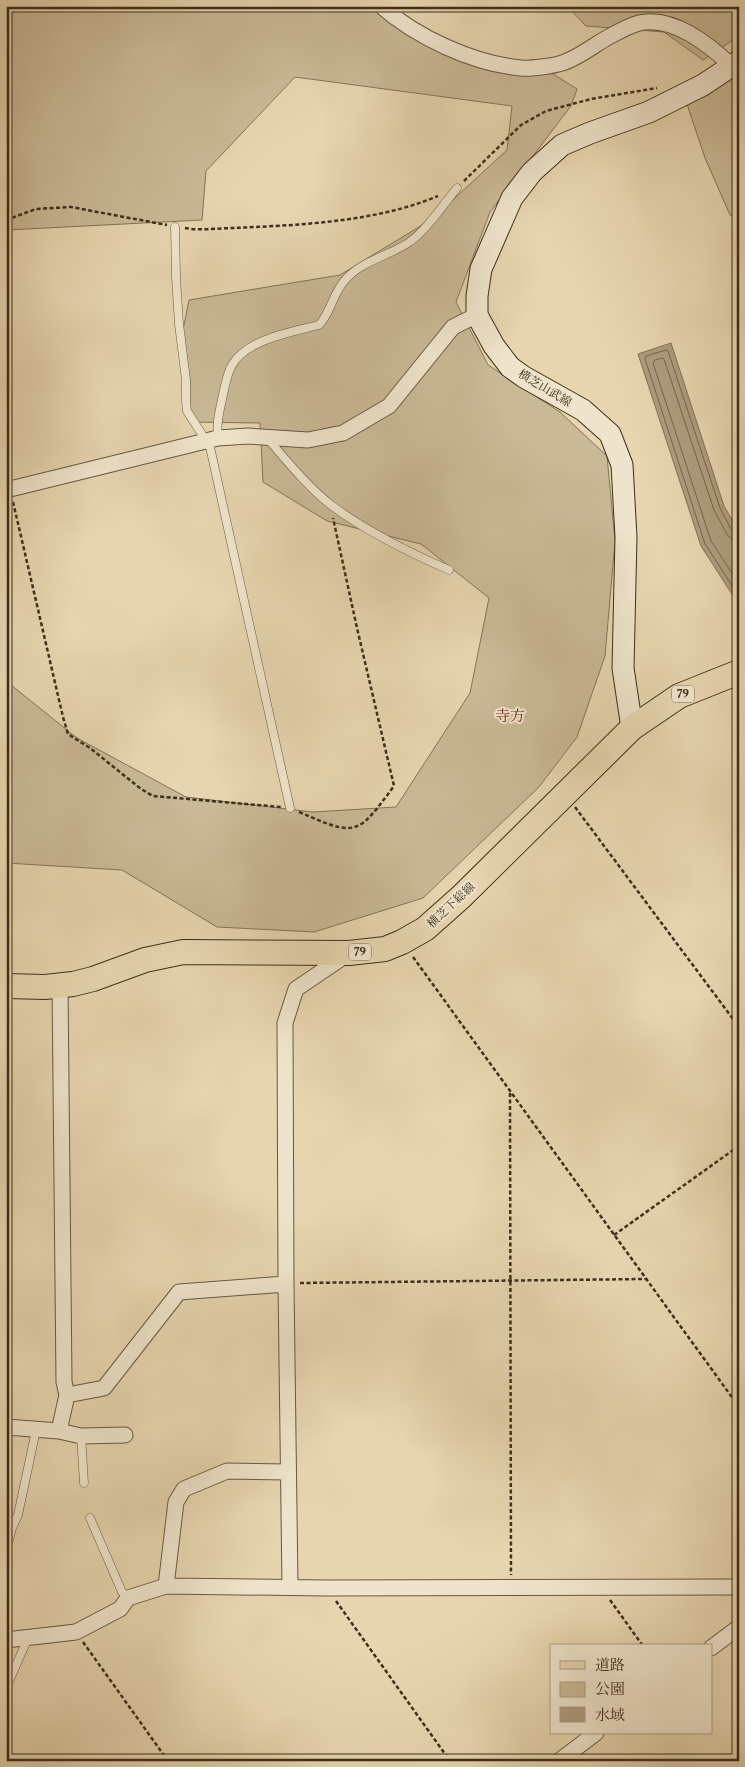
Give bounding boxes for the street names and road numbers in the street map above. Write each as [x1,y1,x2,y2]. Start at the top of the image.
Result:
street label: 横芝山武線 [516,366,575,409]
road number: 79 [672,686,694,702]
street label: 横芝下総線 [424,879,478,931]
road number: 79 [349,944,371,960]

